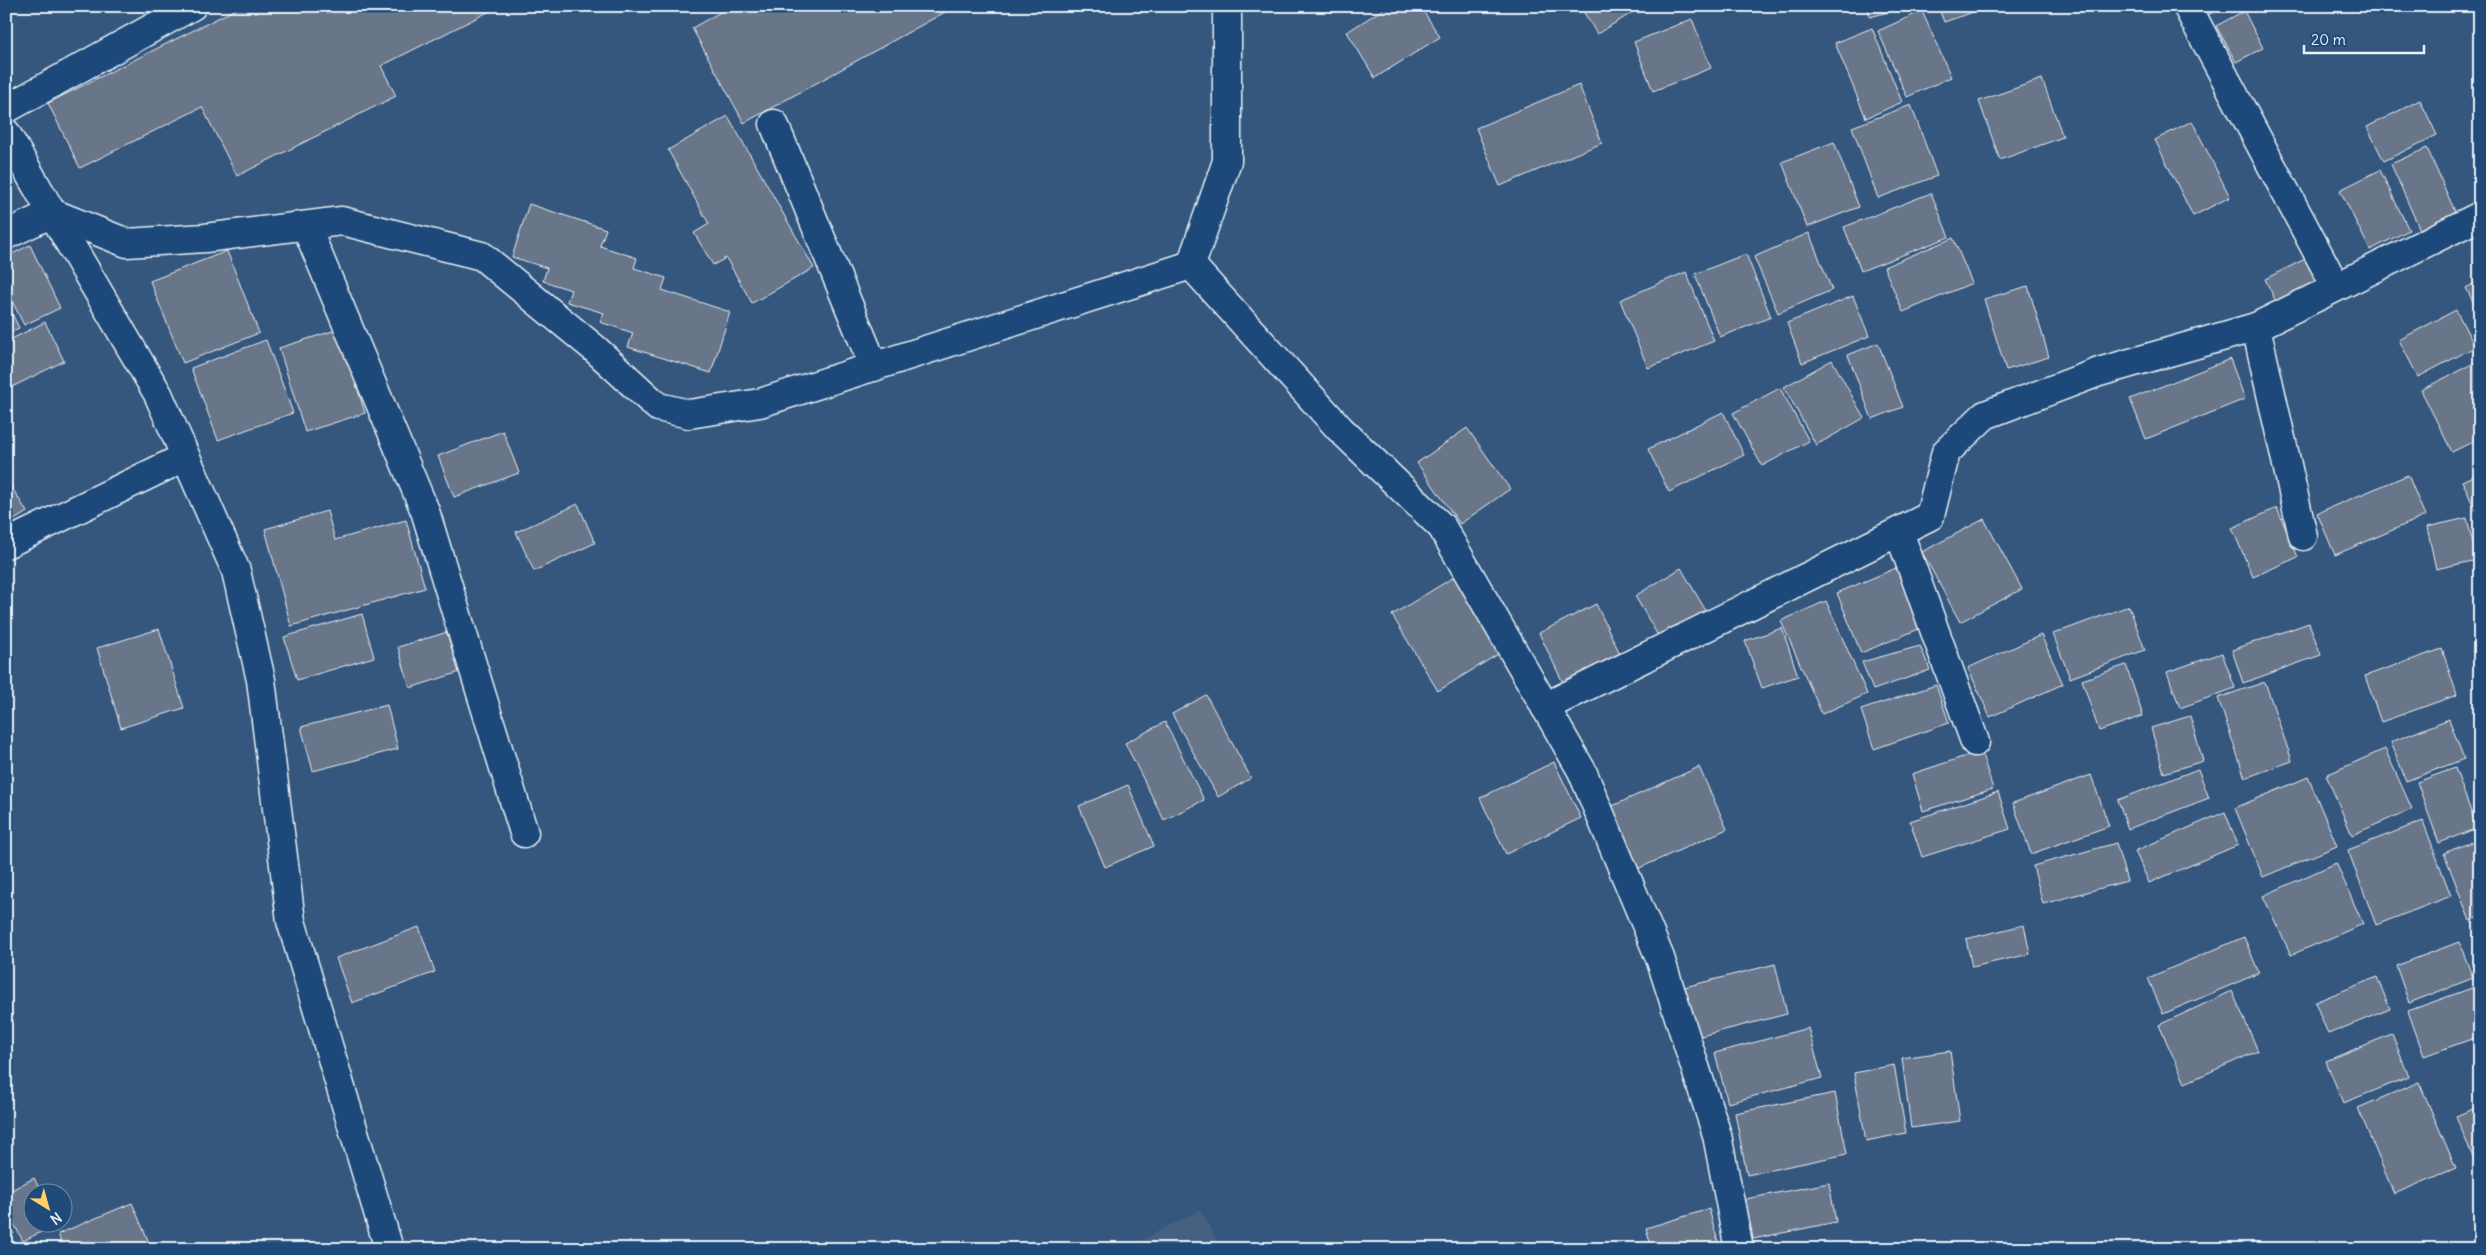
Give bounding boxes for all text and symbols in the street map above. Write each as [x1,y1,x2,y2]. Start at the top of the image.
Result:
scale bar [2304,22,2424,54]
text: 20 m [2311,30,2346,49]
north arrow [22,1182,72,1232]
text: N [47,1208,65,1228]

